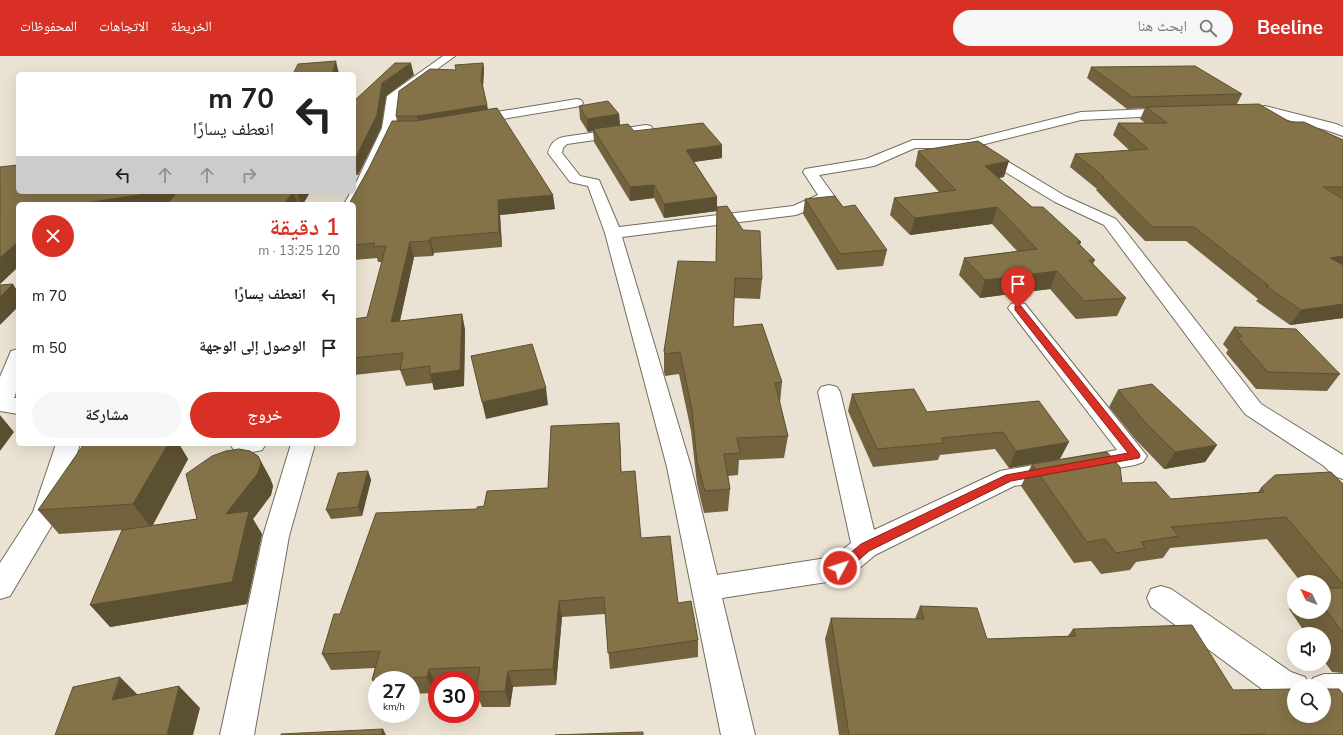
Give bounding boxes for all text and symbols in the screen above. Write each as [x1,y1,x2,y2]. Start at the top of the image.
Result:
search box [953,10,1233,46]
text: Beeline [1257,15,1323,41]
text: ابحث هنا [1137,16,1187,36]
text: المحفوظات [20,17,77,36]
text: الاتجاهات [99,17,149,36]
text: الخريطة [171,17,212,36]
icon: search [1197,17,1219,39]
text: 70 m [208,80,274,118]
icon: left [288,88,340,140]
text: انعطف يسارًا [193,117,274,141]
icon: left [112,164,134,186]
icon: ahead [154,164,176,186]
icon: ahead [196,164,218,186]
icon: right [238,164,260,186]
text: 1 دقيقة [269,211,340,243]
button: close [32,215,74,257]
text: 120 m · 13:25 [258,242,340,260]
pin [1001,267,1035,308]
icon: arrive [1007,273,1029,295]
text: انعطف يسارًا [234,284,306,304]
icon: left [318,285,340,307]
text: 70 m [32,286,67,306]
text: الوصول إلى الوجهة [199,336,306,356]
icon: arrive [318,337,340,359]
text: 50 m [32,338,67,358]
button: مشاركة [32,392,182,438]
button: خروج [190,392,340,438]
position arrow [819,547,861,589]
north arrow [1287,575,1331,619]
map controls [1287,575,1331,723]
button: sound [1287,627,1331,671]
speed limit sign: 30 [428,671,480,723]
text: 27 [382,678,406,705]
button: search [1287,679,1331,723]
text: km/h [383,700,405,714]

